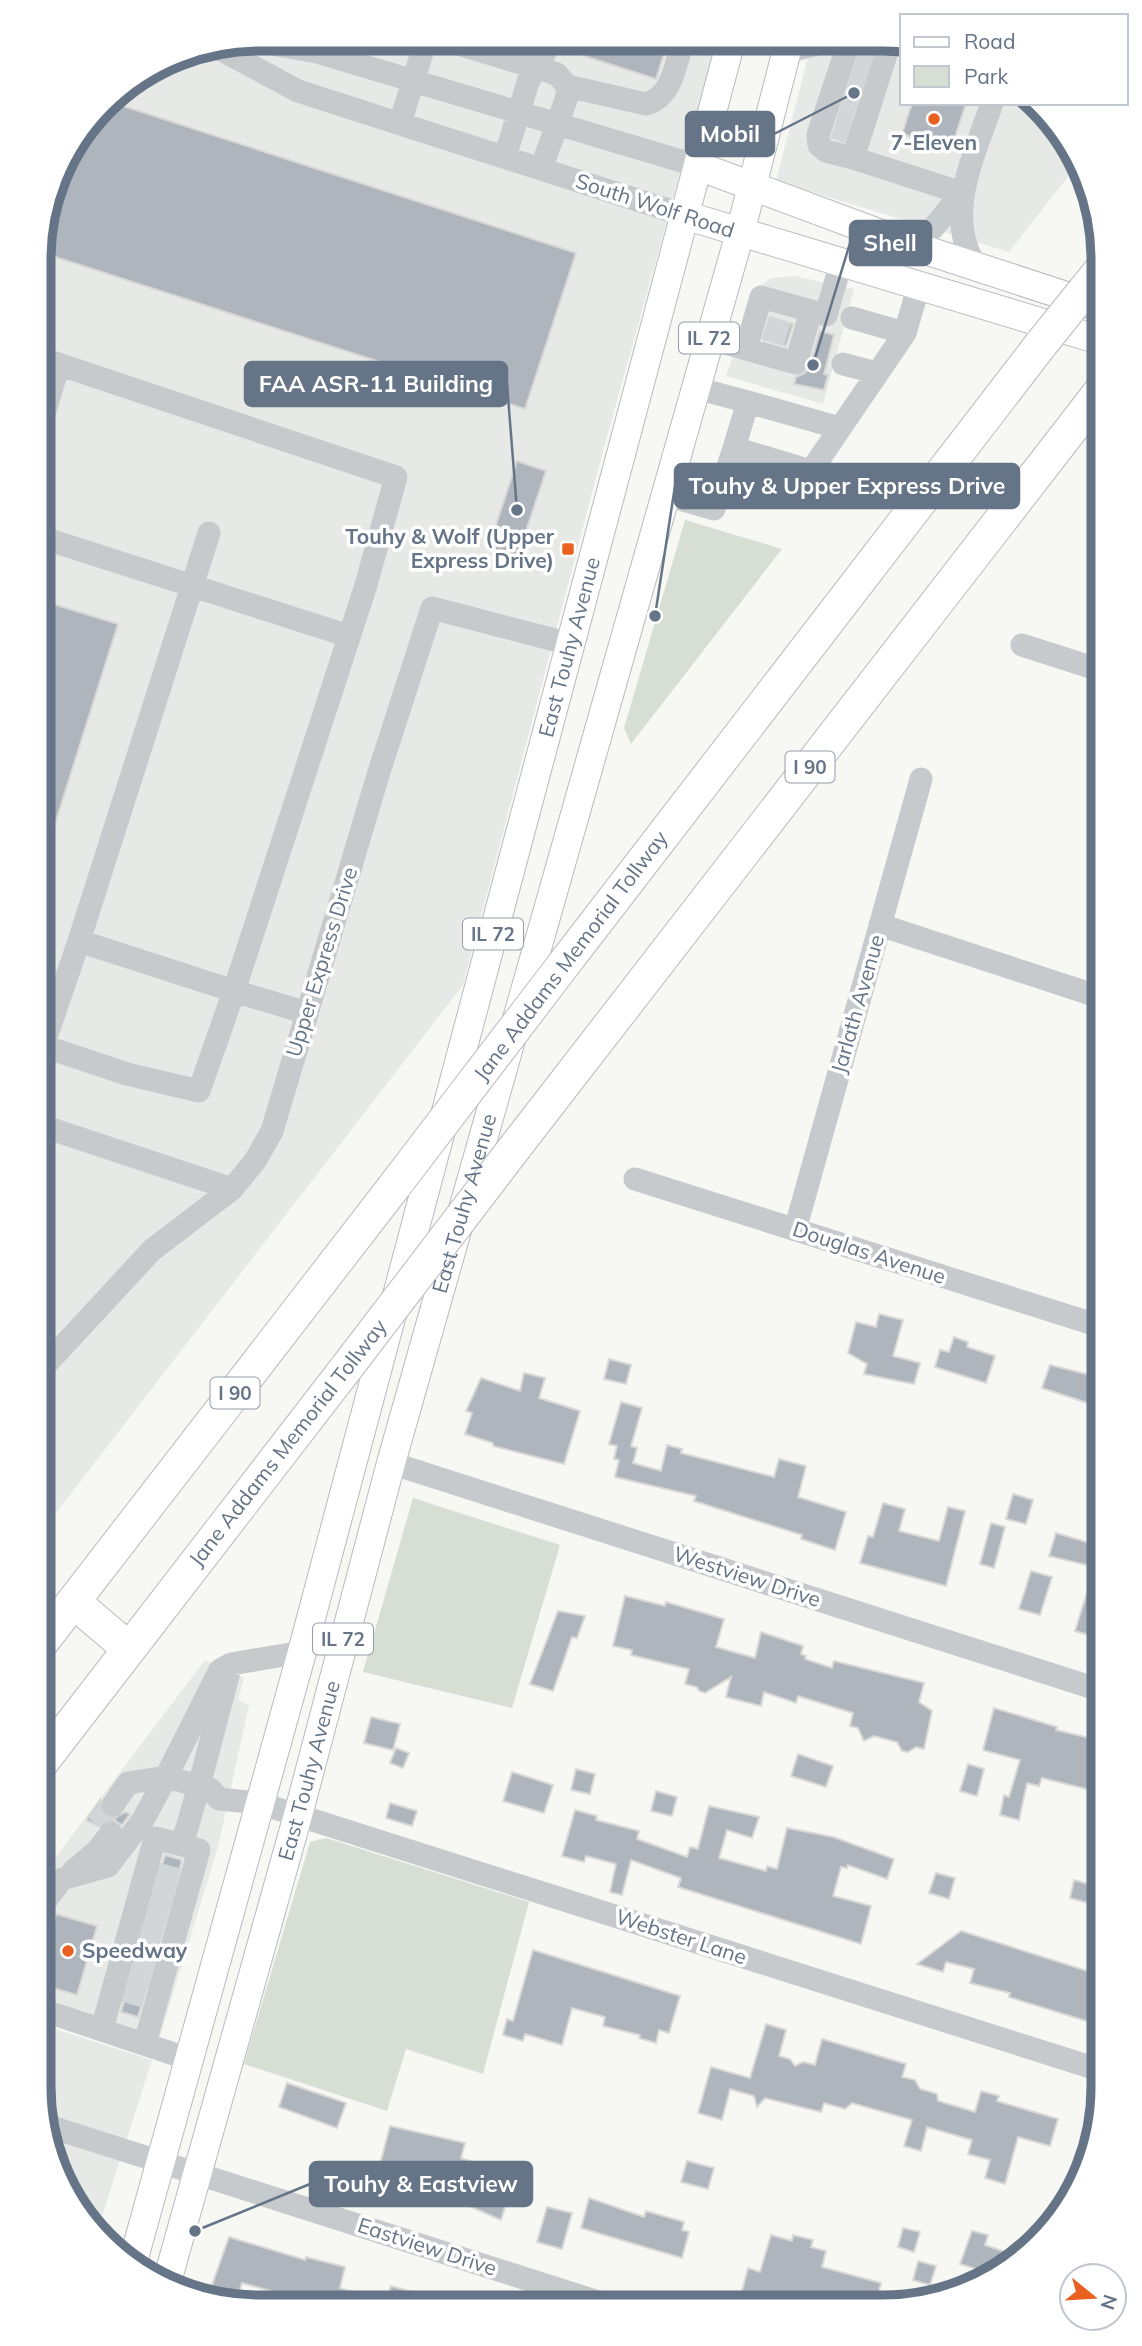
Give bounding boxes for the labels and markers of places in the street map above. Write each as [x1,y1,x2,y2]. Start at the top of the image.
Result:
marker: 7-Eleven [926,111,942,127]
callout: Mobil [686,112,774,156]
place label: 7-Eleven [891,129,977,155]
callout: Shell [850,221,931,265]
callout: FAA ASR-11 Building [245,362,507,406]
callout: Touhy & Upper Express Drive [675,464,1019,508]
place label: Touhy & Wolf (Upper Express Drive) [345,523,555,573]
marker: Touhy & Wolf (Upper Express Drive) [560,541,576,557]
place label: Speedway [82,1937,188,1963]
marker: Speedway [60,1943,76,1959]
callout: Touhy & Eastview [310,2162,532,2206]

